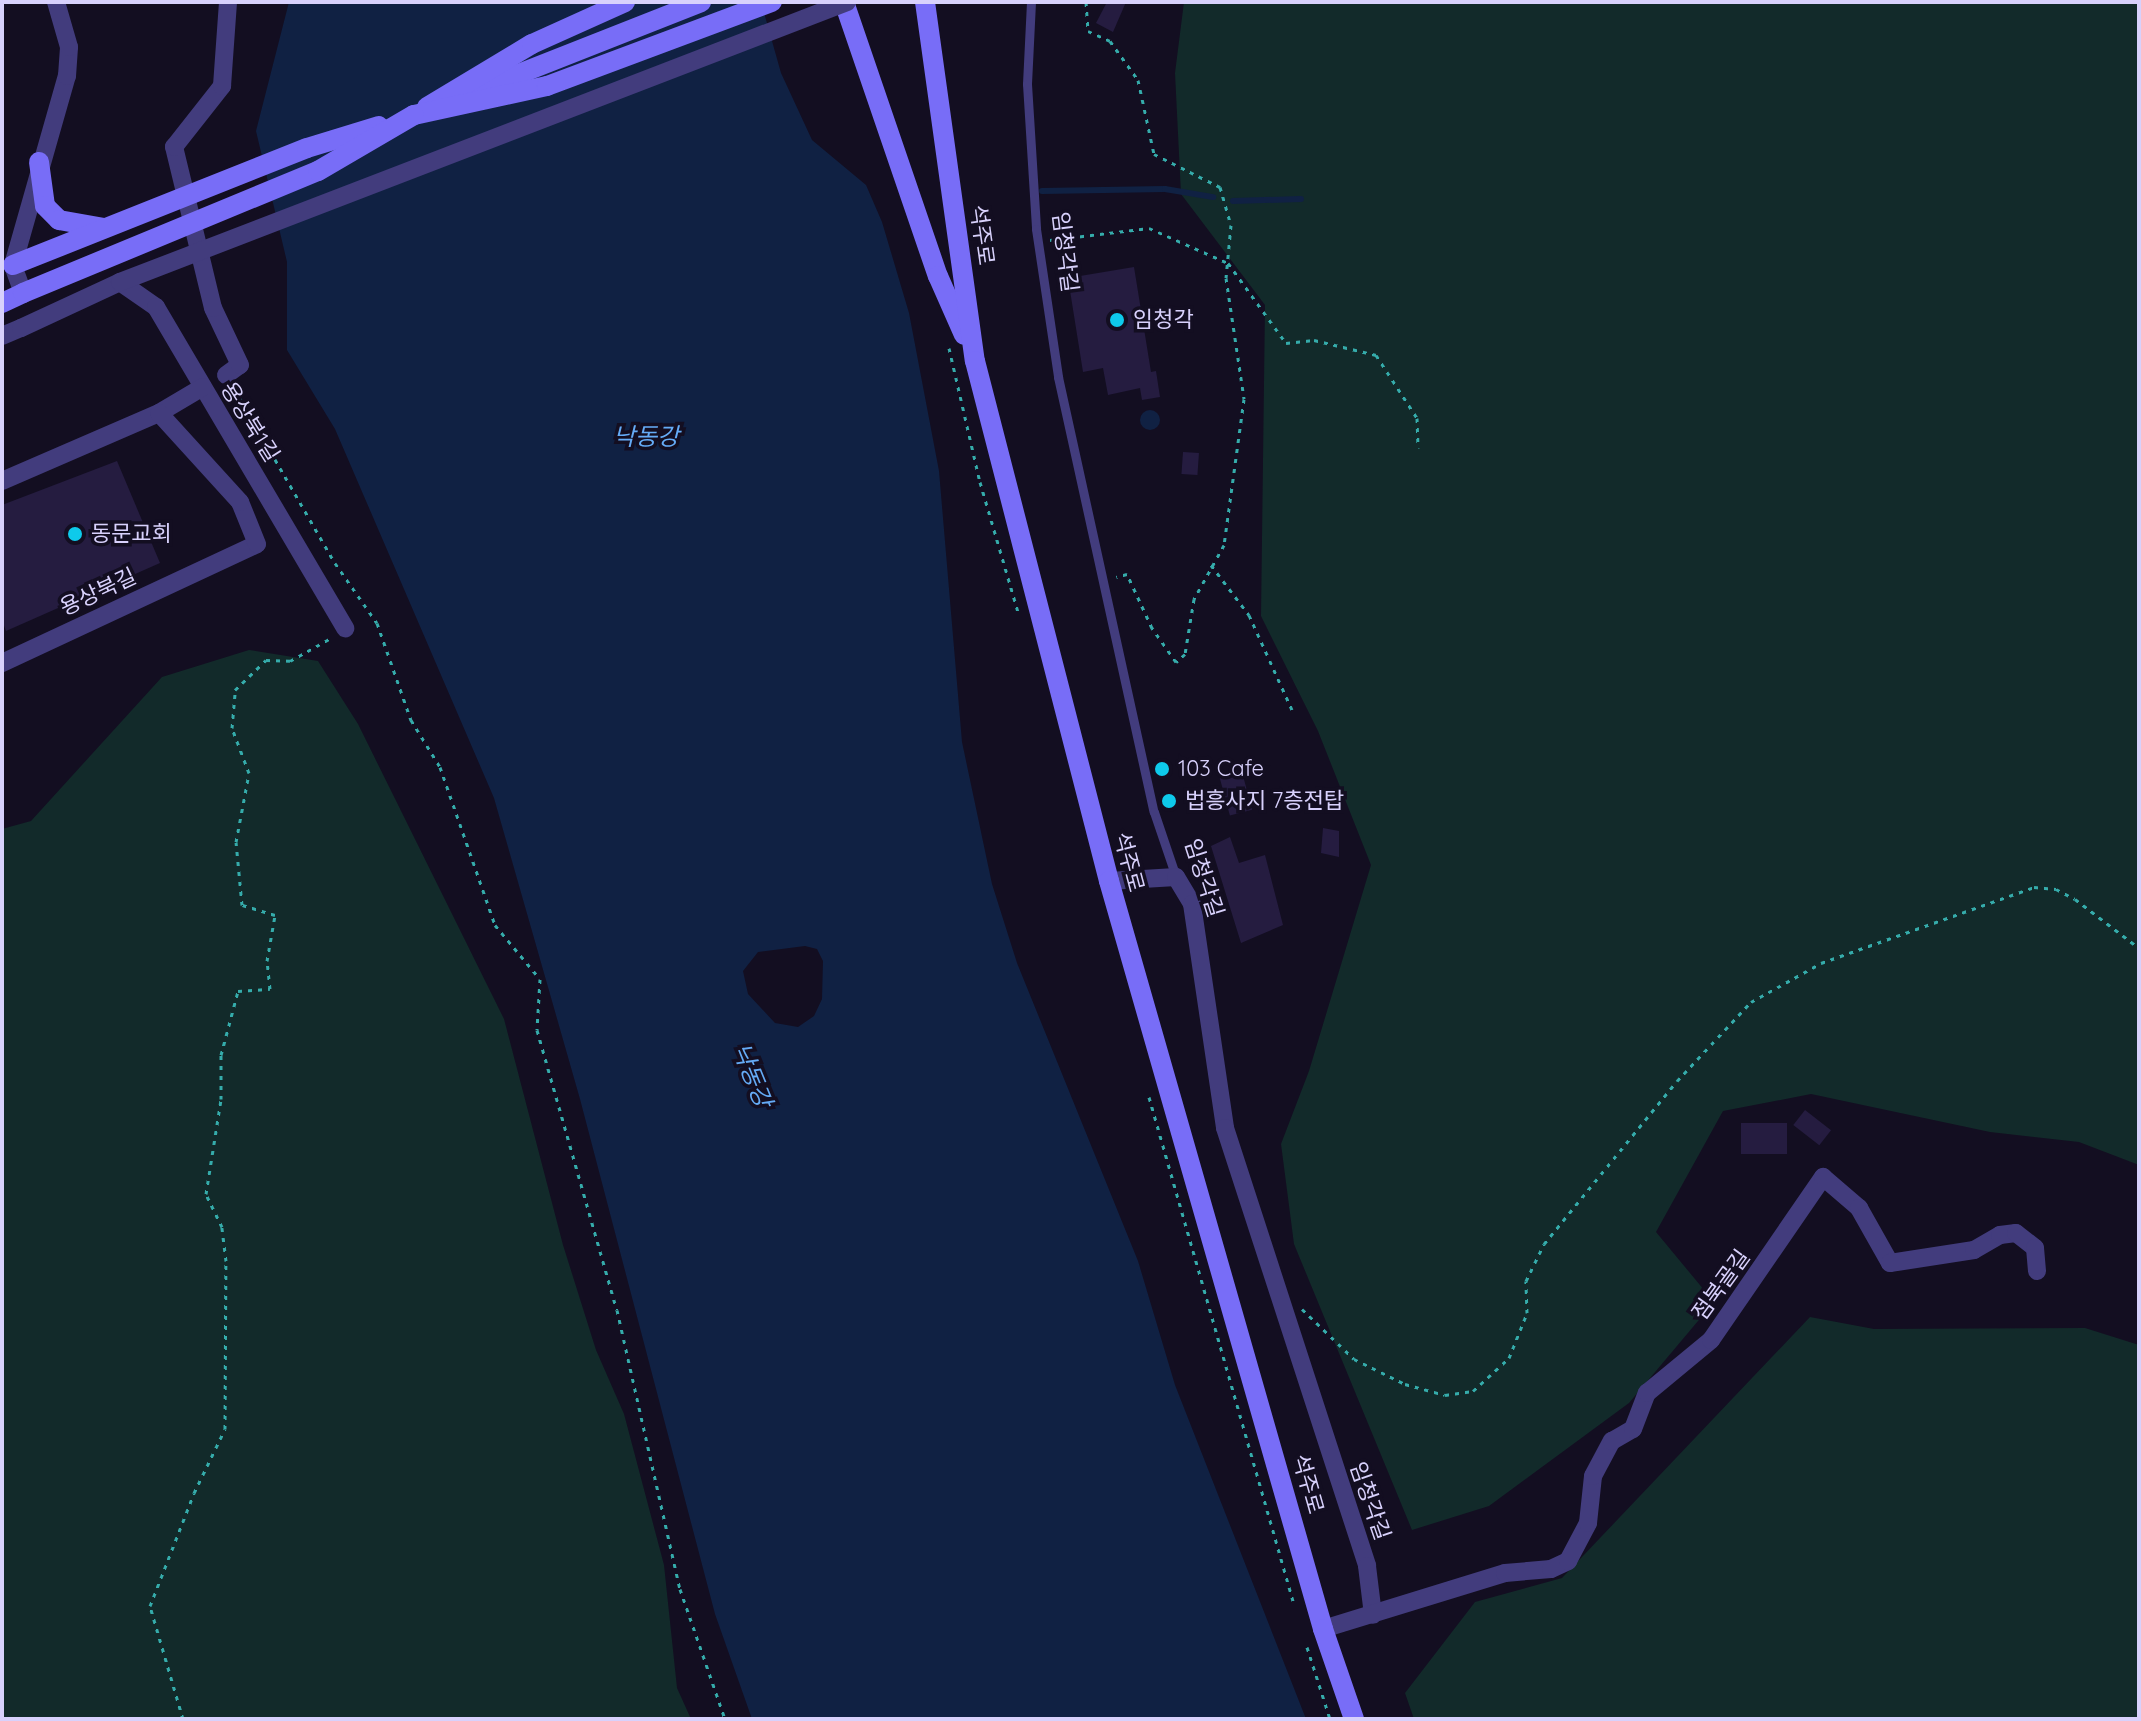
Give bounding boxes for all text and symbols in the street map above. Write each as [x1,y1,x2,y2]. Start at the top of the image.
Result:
street label: 석주로 [965,203,999,267]
street label: 임청각길 [1047,210,1083,294]
place label: 임청각 [1133,307,1194,333]
marker: 임청각 [1108,311,1126,329]
street label: 용상북1길 [215,377,285,467]
water label: 낙동강 [613,423,679,451]
place label: 동문교회 [91,521,172,547]
marker: 동문교회 [66,525,84,543]
street label: 용상북길 [56,563,140,621]
place label: 103 Cafe [1178,756,1264,782]
marker: 103 Cafe [1153,760,1171,778]
place label: 법흥사지 7층전탑 [1185,788,1344,814]
marker: 법흥사지 7층전탑 [1160,792,1178,810]
street label: 석주로 [1108,829,1150,895]
street label: 임청각길 [1179,835,1229,921]
water label: 낙동강 [726,1039,778,1111]
street label: 점북골길 [1687,1244,1755,1326]
street label: 석주로 [1287,1451,1329,1517]
street label: 임청각길 [1344,1458,1396,1544]

